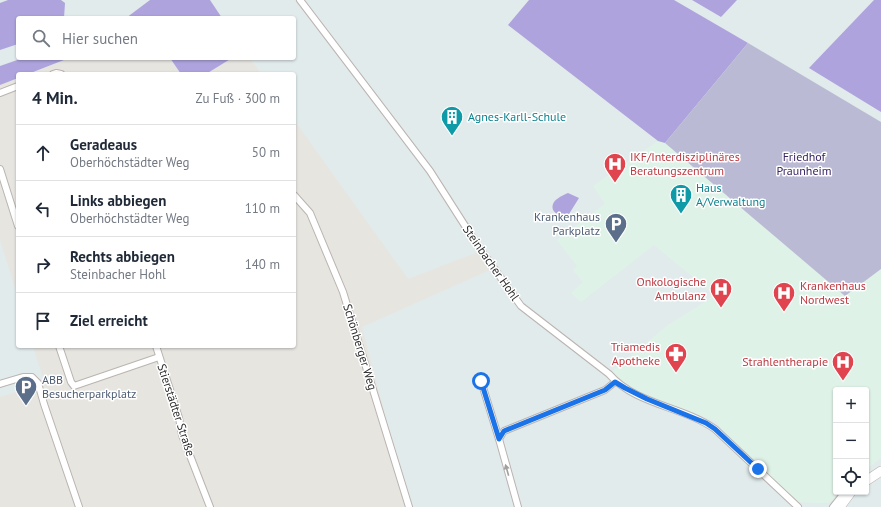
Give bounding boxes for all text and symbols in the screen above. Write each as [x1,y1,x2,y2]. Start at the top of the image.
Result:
search box [16,16,296,60]
icon: search [30,27,52,49]
text: Hier suchen [62,29,138,48]
text: 4 Min. [32,87,78,109]
text: Zu Fuß · 300 m [196,90,280,107]
building icon: Agnes-Karll-Schule [439,104,465,137]
place label: Agnes-Karll-Schule [468,109,566,124]
text: Geradeaus [70,135,137,154]
icon: ahead [32,142,54,164]
text: 50 m [252,144,280,161]
place label: IKF/Interdisziplinäres Beratungszentrum [630,149,740,178]
park label: Friedhof Praunheim [777,149,831,178]
hospital icon: IKF/Interdisziplinäres Beratungszentrum [602,151,628,184]
text: Oberhöchstädter Weg [70,154,189,171]
place label: Haus A/Verwaltung [696,180,765,209]
building icon: Haus A/Verwaltung [668,182,694,215]
text: Links abbiegen [70,191,166,210]
icon: left [32,198,54,220]
text: 110 m [245,200,280,217]
place label: Krankenhaus Parkplatz [534,209,600,238]
text: Oberhöchstädter Weg [70,210,189,227]
parking icon: Krankenhaus Parkplatz [603,211,629,244]
street label: Steinbacher Hohl [460,222,523,304]
text: Rechts abbiegen [70,247,175,266]
icon: right [32,254,54,276]
text: 140 m [245,256,280,273]
text: Steinbacher Hohl [70,266,166,283]
place label: Onkologische Ambulanz [636,274,706,303]
hospital icon: Onkologische Ambulanz [708,276,734,309]
place label: Krankenhaus Nordwest [800,278,866,307]
hospital icon: Krankenhaus Nordwest [771,280,797,313]
street label: Schönberger Weg [340,302,381,392]
icon: arrive [32,310,54,332]
text: Ziel erreicht [70,311,148,330]
place label: Triamedis Apotheke [611,339,660,368]
pharmacy icon: Triamedis Apotheke [663,341,689,374]
hospital icon: Strahlentherapie [830,349,856,382]
place label: Strahlentherapie [742,354,828,369]
street label: Stierstädter Straße [154,362,198,458]
place label: ABB Besucherparkplatz [42,372,136,401]
route start [472,372,490,390]
parking icon: ABB Besucherparkplatz [13,374,39,407]
map controls [833,387,869,495]
button: + [833,387,869,423]
button: − [833,423,869,459]
button: locate [833,459,869,495]
route end [749,460,767,478]
one-way arrow [504,463,510,475]

